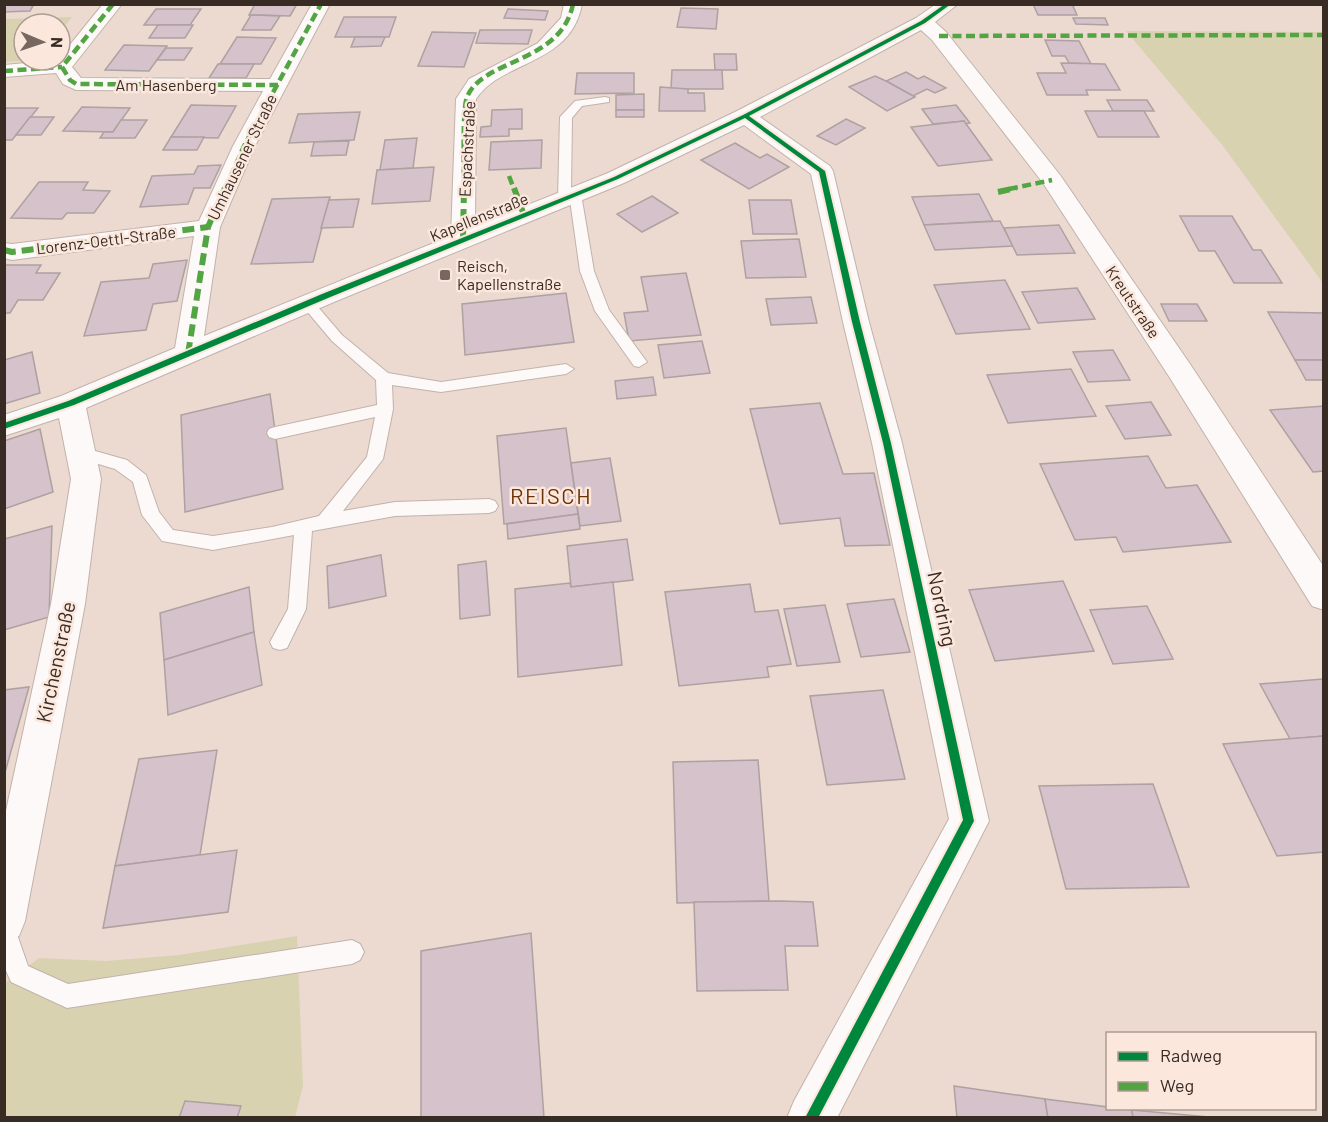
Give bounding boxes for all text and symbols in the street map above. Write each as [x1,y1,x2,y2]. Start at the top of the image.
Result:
north arrow [12,12,72,72]
text: N [48,37,67,48]
street label: Am Hasenberg [116,75,216,94]
street label: Umhausener Straße [203,91,280,223]
street label: Espachstraße [454,100,479,198]
street label: Kapellenstraße [427,188,531,245]
street label: Lorenz-Oettl-Straße [35,222,177,258]
place label: Reisch, Kapellenstraße [457,256,562,293]
street label: Kreutstraße [1102,262,1165,342]
marker: Reisch, Kapellenstraße [438,268,452,282]
district label: REISCH [510,482,592,508]
street label: Nordring [923,569,963,649]
street label: Kirchenstraße [30,599,80,725]
legend [1106,1032,1316,1110]
text: Radweg [1160,1044,1222,1066]
text: Weg [1160,1074,1194,1096]

